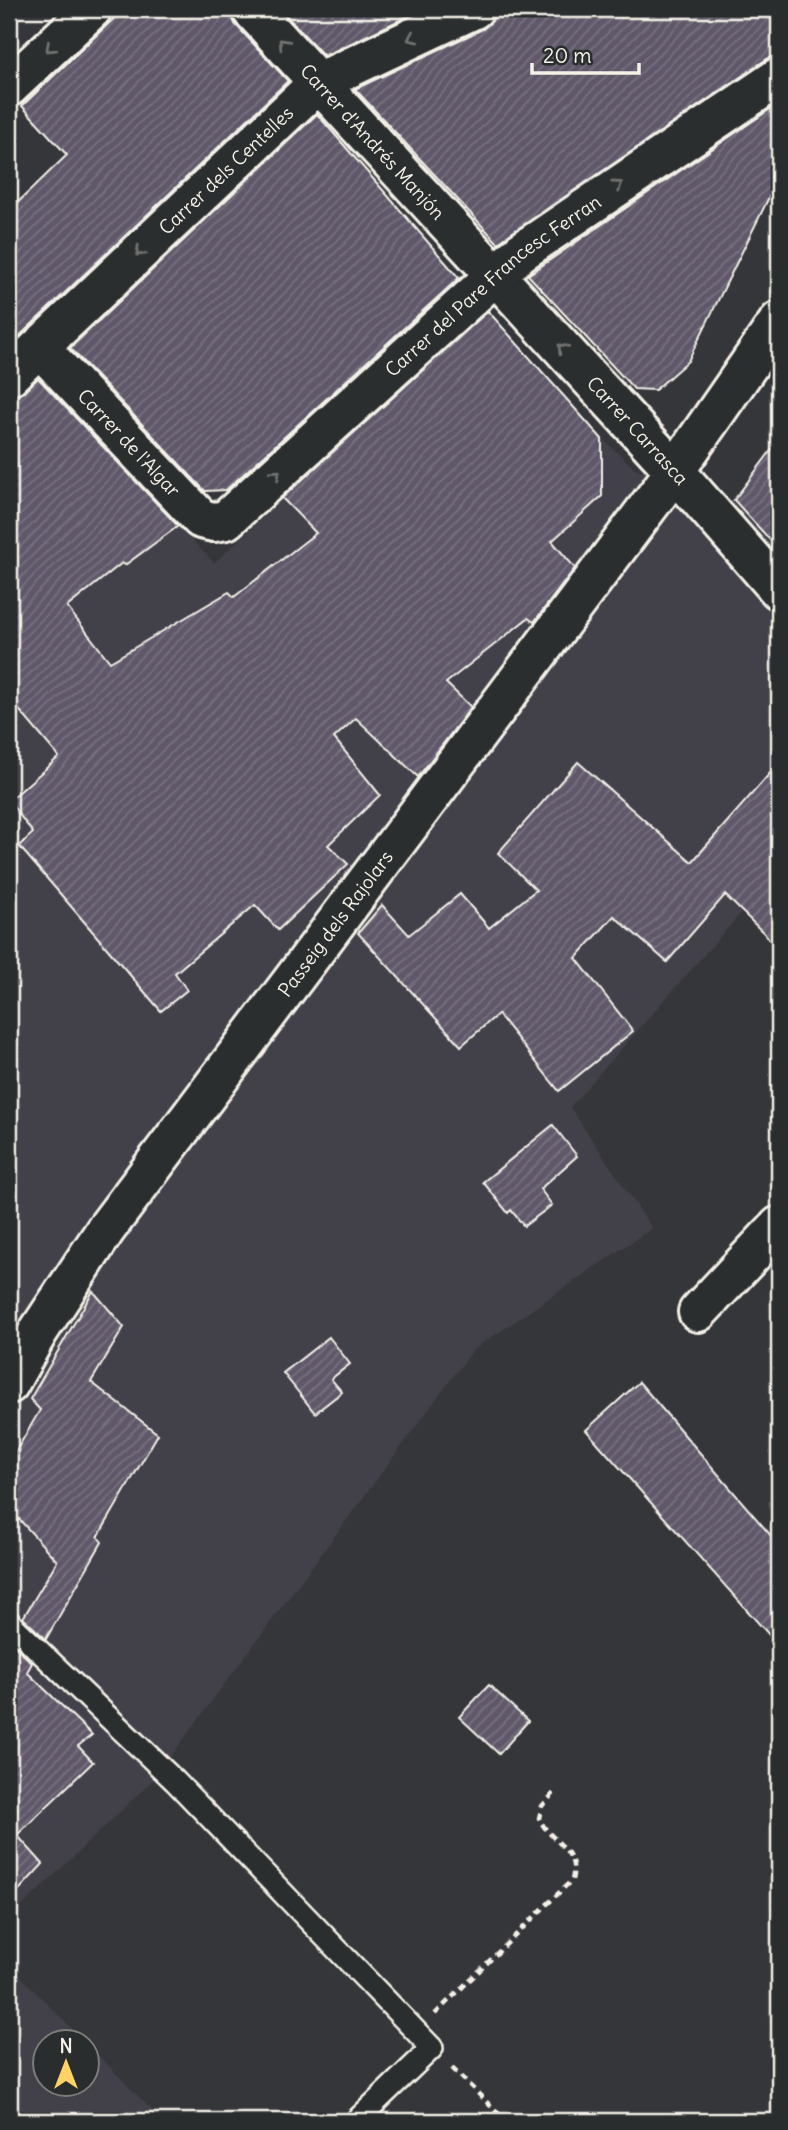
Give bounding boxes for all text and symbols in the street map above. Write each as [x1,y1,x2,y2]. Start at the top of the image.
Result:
one-way arrow [407,30,419,44]
scale bar [532,32,639,76]
one-way arrow [279,38,291,51]
one-way arrow [45,40,58,52]
text: 20 m [543,42,592,69]
street label: Carrer d'Andrés Manjón [295,59,450,225]
street label: Carrer dels Centelles [154,101,298,240]
one-way arrow [610,181,623,193]
street label: Carrer del Pare Francesc Ferran [380,189,605,382]
one-way arrow [135,244,148,257]
one-way arrow [558,343,571,356]
street label: Carrer Carrasca [582,371,694,490]
street label: Carrer de l'Algar [73,384,186,502]
one-way arrow [268,470,281,482]
street label: Passeig dels Rajolars [273,846,398,1001]
north arrow [32,2028,102,2098]
text: N [59,2034,73,2058]

